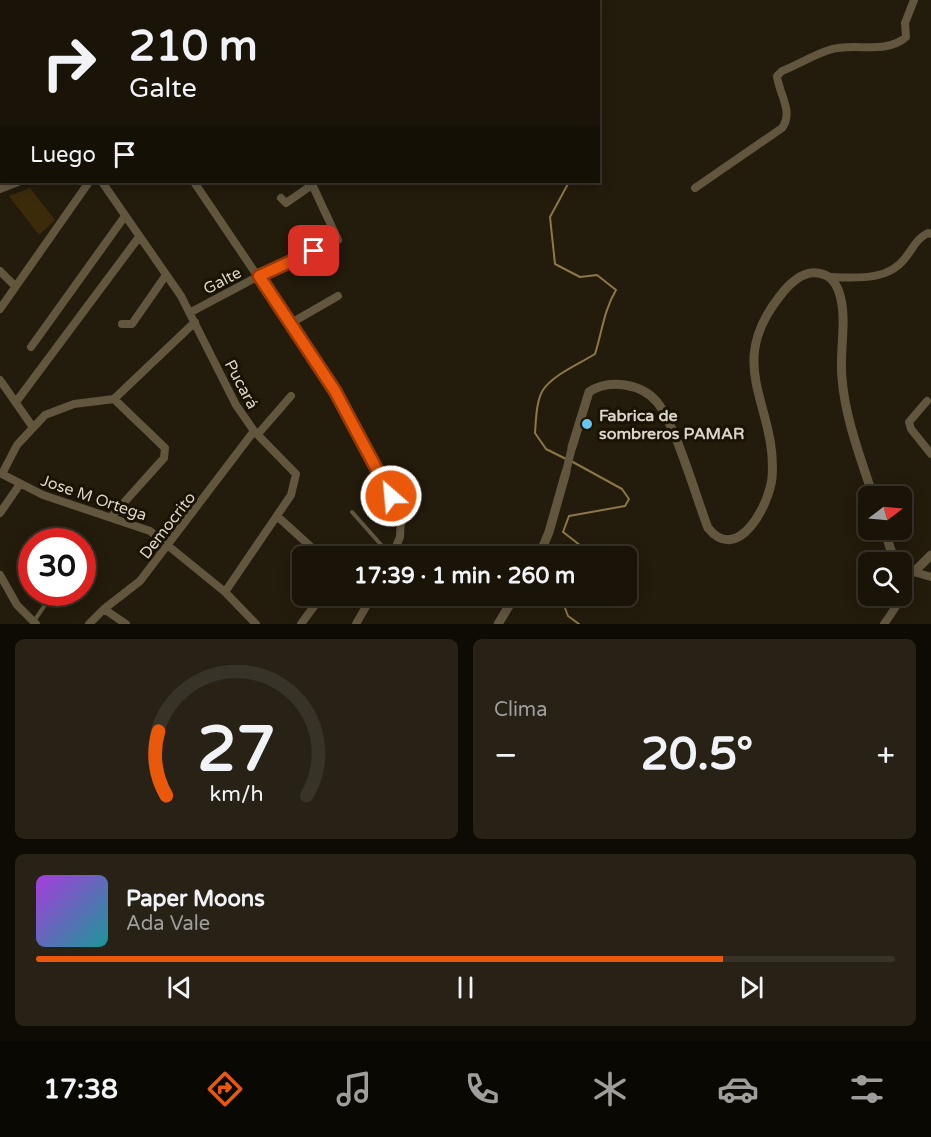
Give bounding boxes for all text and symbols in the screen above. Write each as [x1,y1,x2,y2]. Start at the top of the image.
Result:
text: 210 m [129,21,258,72]
icon: right [30,24,108,102]
text: Galte [129,72,197,105]
icon: arrive [108,138,141,171]
text: Luego [30,142,96,168]
pin [288,225,339,276]
icon: arrive [297,234,330,267]
street label: Galte [200,263,245,299]
street label: Pucará [220,356,262,413]
place label: Fabrica de sombreros PAMAR [599,406,744,444]
marker: Fabrica de sombreros PAMAR [580,417,594,431]
position arrow [359,464,423,528]
street label: Jose M Ortega [38,470,149,525]
north arrow [858,486,912,540]
map controls [858,486,912,606]
street label: Democrito [135,488,200,563]
speed limit sign: 30 [18,528,96,606]
button: search [858,552,912,606]
text: 17:39 · 1 min · 260 m [354,563,575,589]
text: Clima [494,698,547,722]
text: 27 [197,713,276,788]
text: 20.5° [641,728,753,782]
text: − [494,736,518,775]
text: + [876,736,895,775]
text: km/h [210,781,263,807]
text: Paper Moons [126,886,265,912]
text: Ada Vale [126,912,210,936]
icon: previous [163,971,196,1004]
icon: pause [449,971,482,1004]
icon: next [735,971,768,1004]
icon: directions [204,1068,246,1110]
icon: music [333,1068,375,1110]
icon: phone [461,1068,503,1110]
icon: climate [589,1068,631,1110]
icon: car [717,1068,759,1110]
icon: filters [846,1068,888,1110]
text: 17:38 [43,1073,118,1106]

